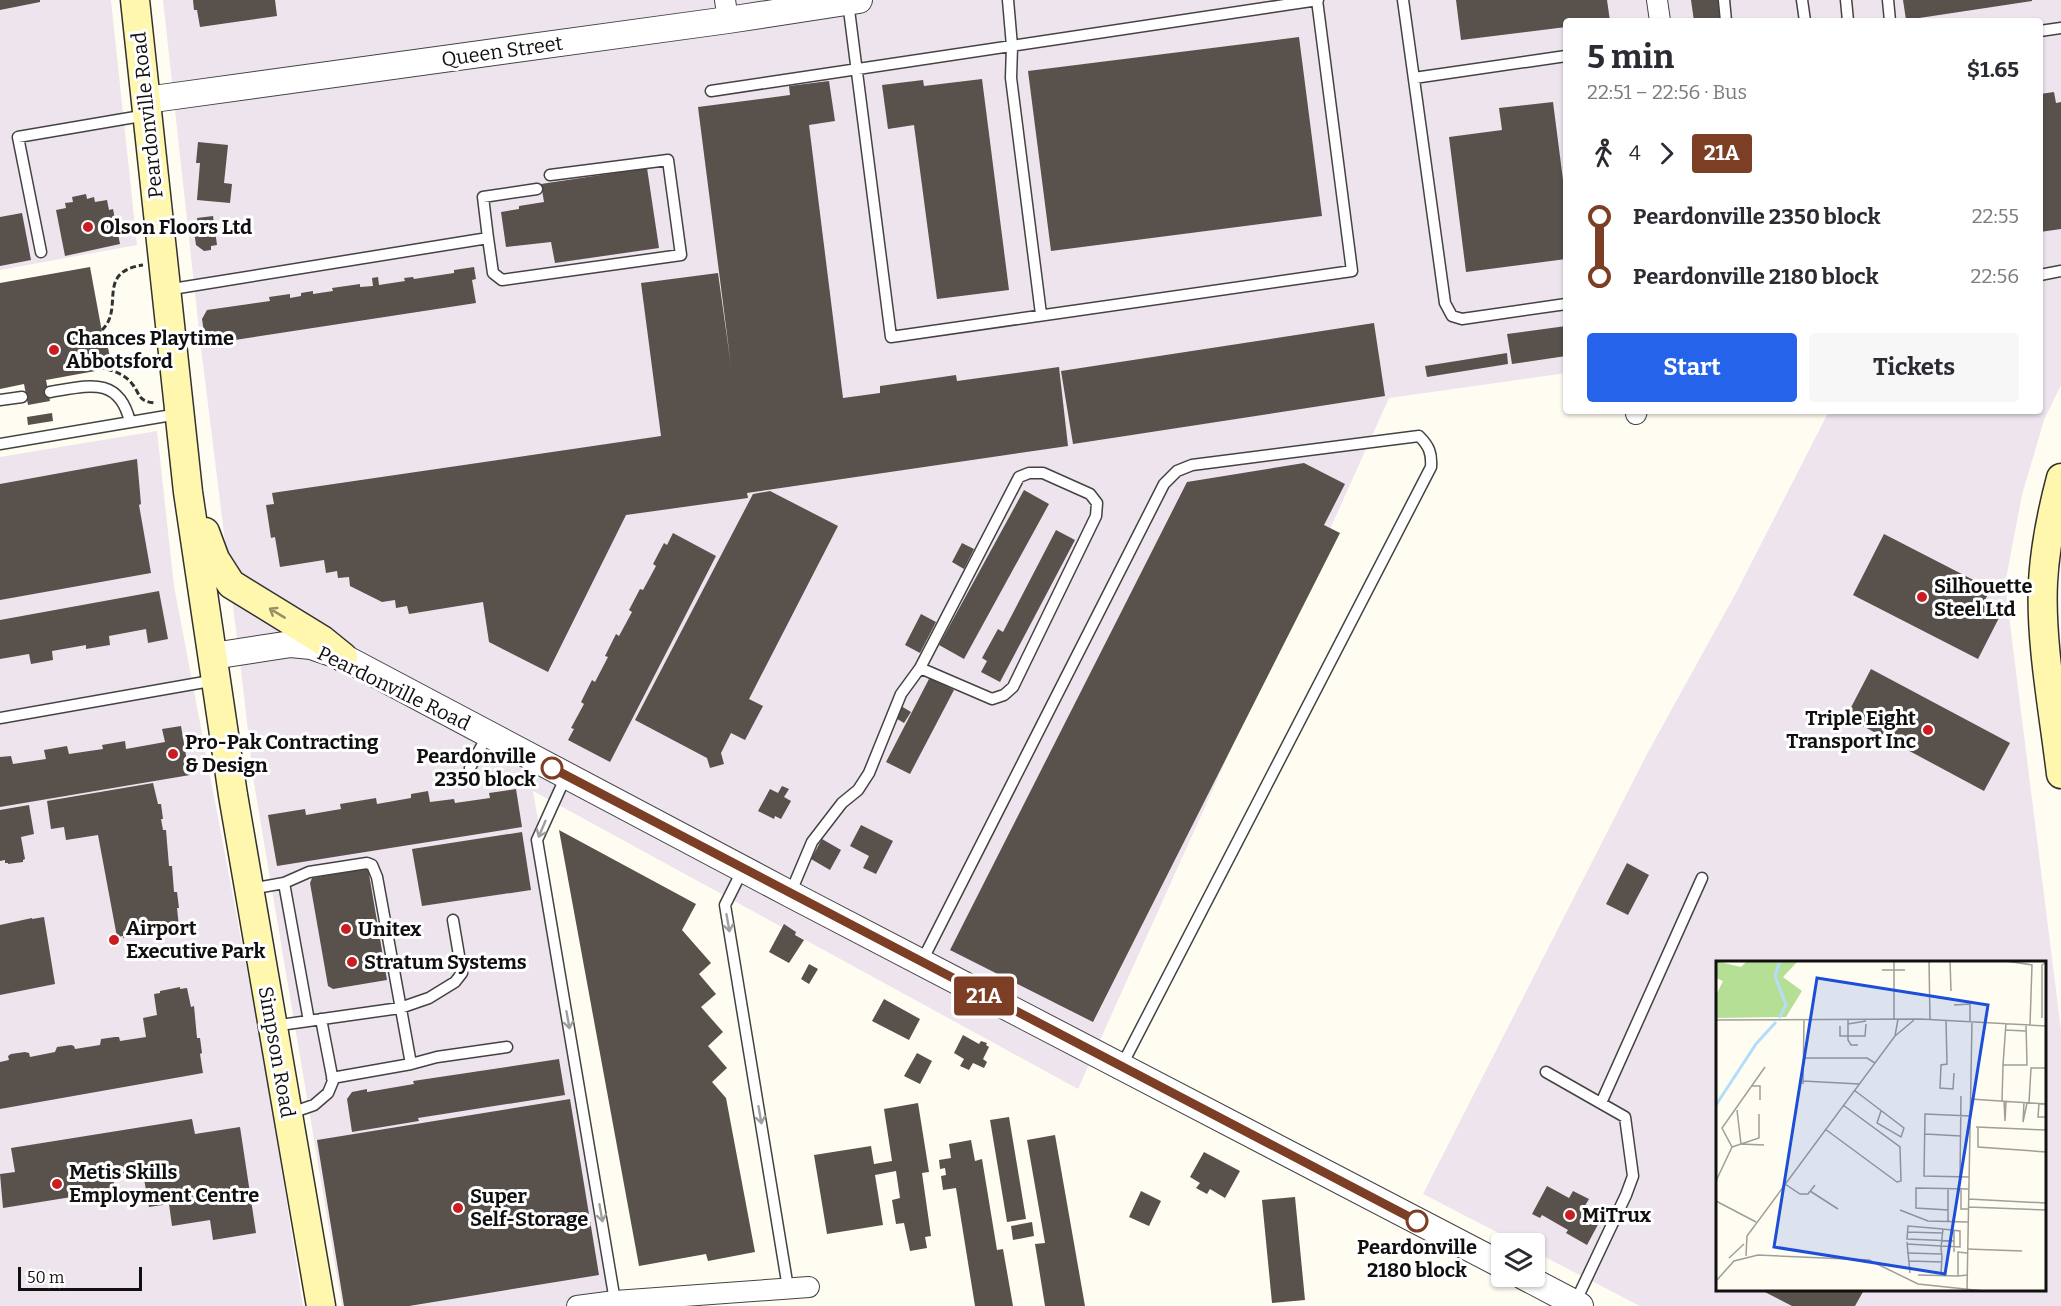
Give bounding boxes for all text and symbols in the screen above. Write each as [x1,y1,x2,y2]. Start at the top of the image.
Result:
street label: Peardonville Road [126,30,168,199]
street label: Queen Street [440,31,564,71]
text: 5 min [1587,37,1674,77]
text: $1.65 [1967,56,2019,83]
text: 22:51 – 22:56 · Bus [1587,80,1747,104]
icon: walk [1587,137,1620,170]
icon: forward [1650,137,1683,170]
text: 21A [1704,140,1740,166]
text: 4 [1629,141,1641,165]
text: Peardonville 2350 block [1633,203,1881,230]
text: 22:55 [1972,204,2019,228]
place label: Olson Floors Ltd [100,215,252,239]
marker: Olson Floors Ltd [81,220,95,234]
text: Peardonville 2180 block [1633,263,1879,290]
text: 22:56 [1971,264,2019,288]
place label: Chances Playtime Abbotsford [66,326,234,373]
button: Start [1587,333,1797,402]
button: Tickets [1809,333,2019,402]
marker: Chances Playtime Abbotsford [47,343,61,357]
place label: Silhouette Steel Ltd [1934,574,2032,621]
marker: Silhouette Steel Ltd [1915,590,1929,604]
one-way arrow [269,607,286,619]
street label: Peardonville Road [314,641,475,735]
place label: Triple Eight Transport Inc [1786,706,1916,753]
marker: Triple Eight Transport Inc [1921,723,1935,737]
place label: Pro-Pak Contracting & Design [185,730,379,777]
place label: Peardonville 2350 block [416,744,536,791]
marker: Pro-Pak Contracting & Design [166,747,180,761]
marker: Peardonville 2350 block [541,757,563,779]
one-way arrow [536,819,547,838]
one-way arrow [723,913,734,932]
place label: Airport Executive Park [126,916,265,963]
place label: Unitex [358,917,422,941]
marker: Unitex [339,922,353,936]
marker: Airport Executive Park [107,933,121,947]
place label: Stratum Systems [364,950,527,974]
marker: Stratum Systems [345,955,359,969]
inset map [1716,961,2046,1291]
line badge: 21A [950,976,1018,1016]
text: 21A [966,983,1002,1009]
street label: Simpson Road [254,984,300,1120]
one-way arrow [563,1010,574,1030]
one-way arrow [755,1105,766,1125]
place label: Metis Skills Employment Centre [69,1160,259,1207]
marker: Metis Skills Employment Centre [50,1177,64,1191]
place label: Super Self-Storage [470,1184,588,1231]
marker: Super Self-Storage [451,1201,465,1215]
one-way arrow [595,1202,606,1222]
place label: MiTrux [1582,1203,1652,1227]
marker: MiTrux [1563,1208,1577,1222]
marker: Peardonville 2180 block [1406,1210,1428,1232]
map controls [1491,1233,1545,1287]
button: layers [1491,1233,1545,1287]
place label: Peardonville 2180 block [1357,1235,1477,1282]
scale bar [18,1264,142,1292]
text: 50 m [27,1268,64,1287]

